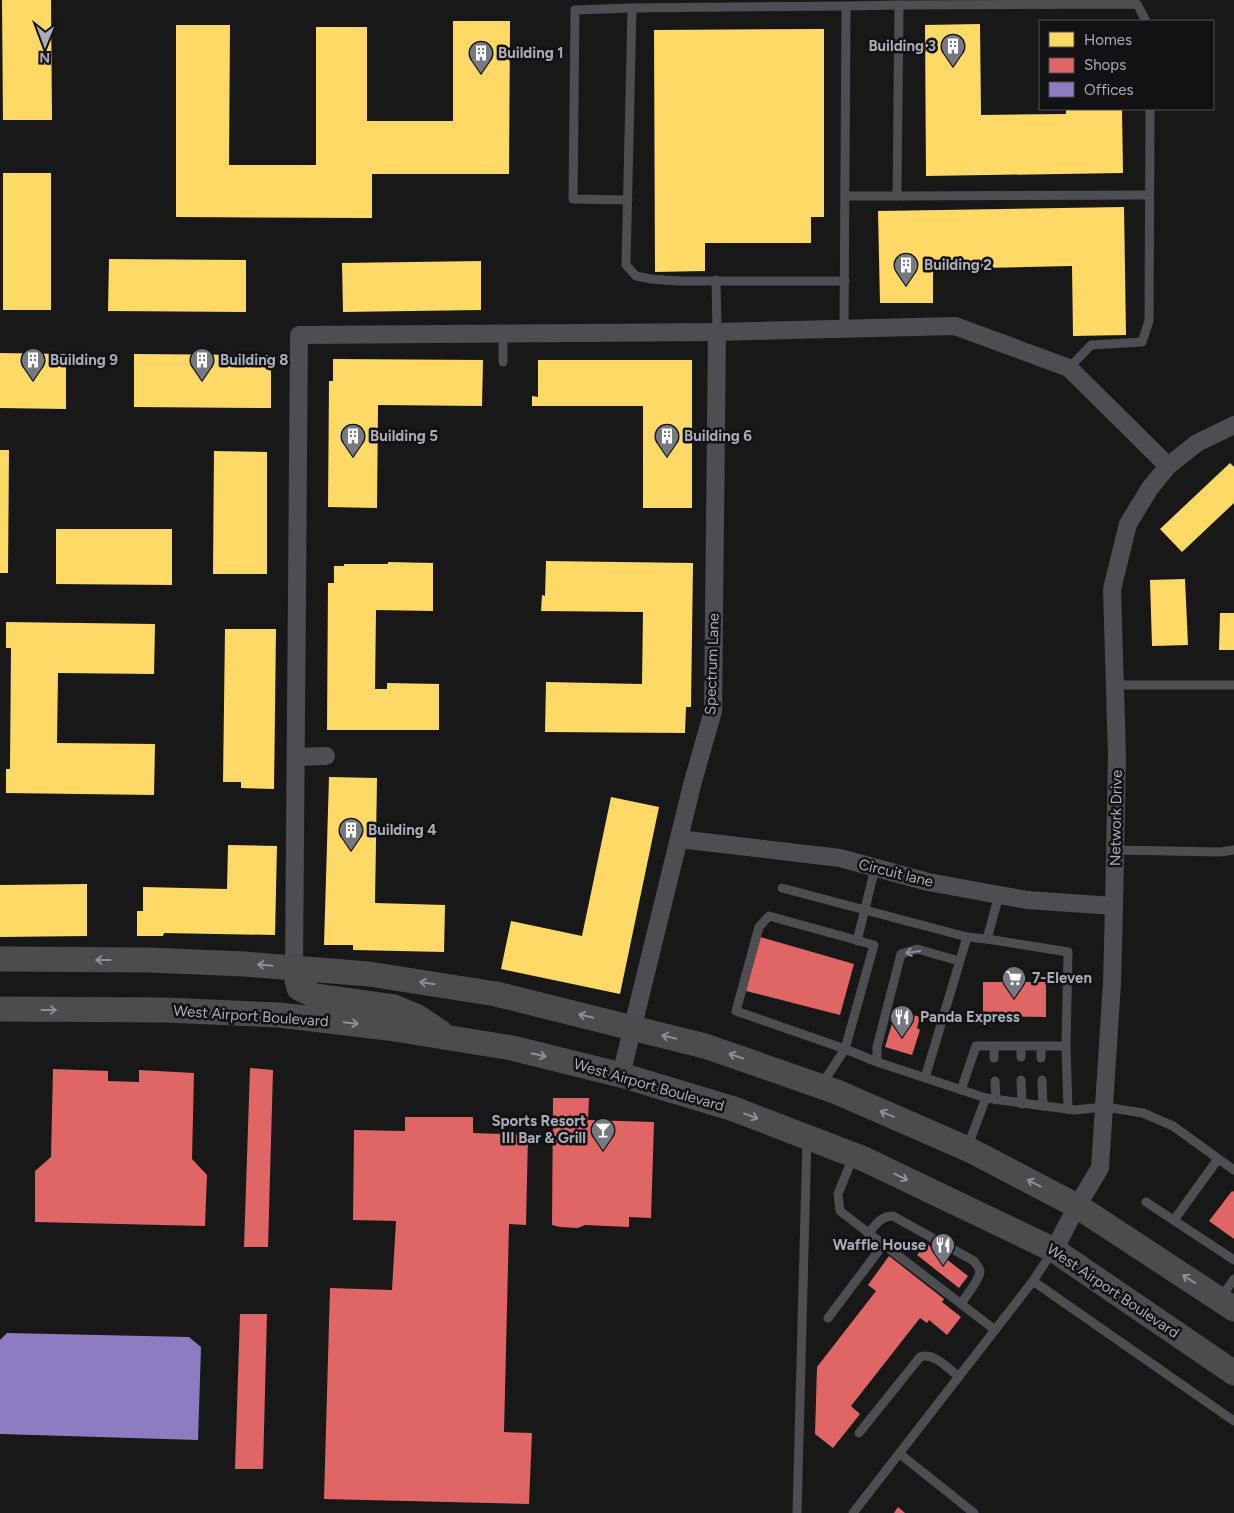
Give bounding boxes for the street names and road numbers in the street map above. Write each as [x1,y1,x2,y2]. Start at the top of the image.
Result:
street label: Spectrum Lane [701,613,723,715]
street label: Network Drive [1106,770,1126,866]
street label: Circuit lane [857,855,935,891]
street label: West Airport Boulevard [173,1002,329,1030]
street label: West Airport Boulevard [572,1055,726,1115]
street label: West Airport Boulevard [1043,1240,1183,1342]

